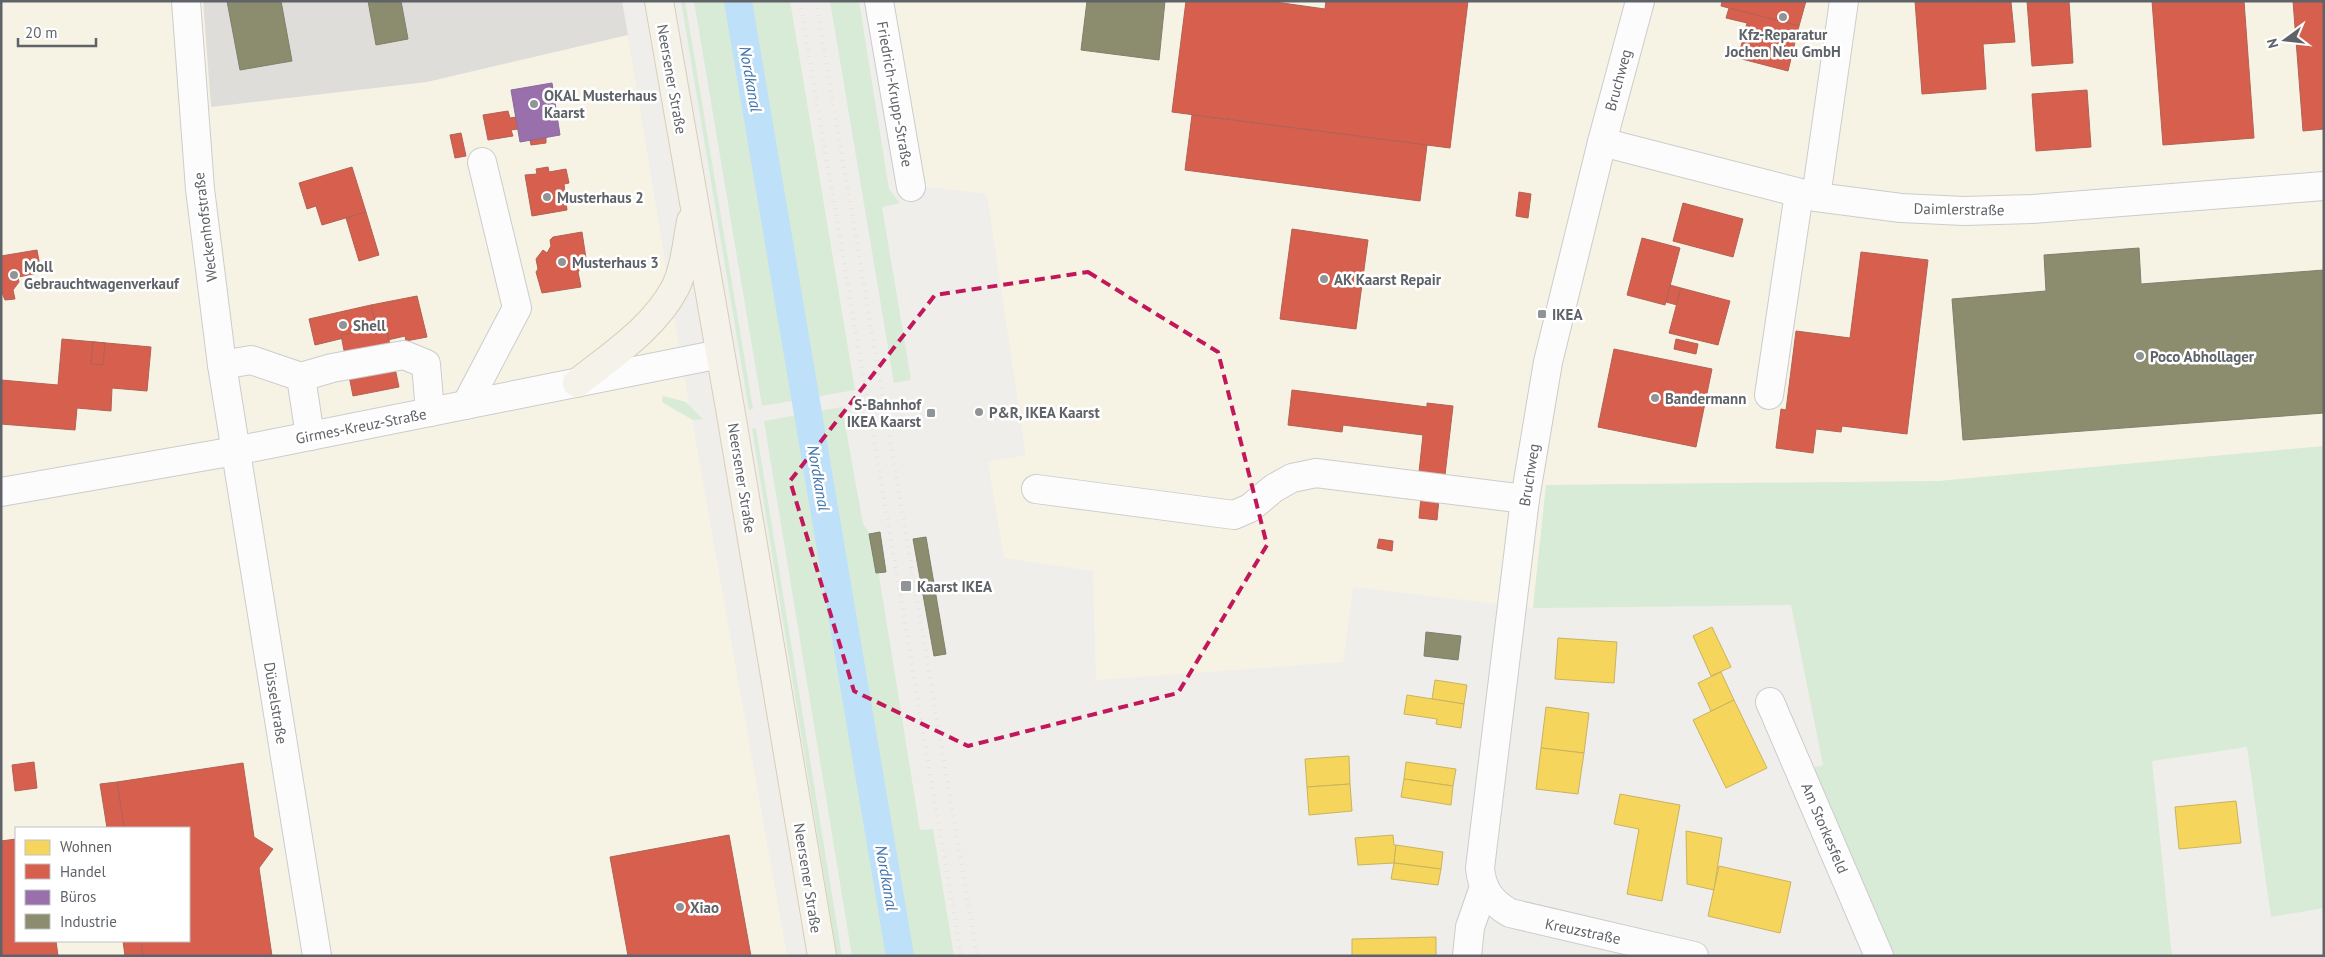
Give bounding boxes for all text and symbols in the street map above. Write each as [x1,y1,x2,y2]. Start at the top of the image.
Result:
marker: Kfz-Reparatur Jochen Neu GmbH [1777,11,1789,23]
scale bar [18,15,95,47]
north arrow [2260,15,2310,65]
street label: Friedrich-Krupp-Straße [873,20,917,168]
text: 20 m [25,23,58,42]
street label: Neersener Straße [653,23,691,135]
place label: Kfz-Reparatur Jochen Neu GmbH [1724,25,1841,61]
text: N [2263,37,2282,50]
water label: Nordkanal [735,44,767,114]
street label: Bruchweg [1601,47,1635,113]
place label: OKAL Musterhaus Kaarst [544,86,657,122]
marker: OKAL Musterhaus Kaarst [528,98,540,110]
street label: Weckenhofstraße [189,171,221,283]
place label: Musterhaus 2 [557,188,644,207]
marker: Musterhaus 2 [541,191,553,203]
street label: Daimlerstraße [1913,199,2005,219]
place label: Musterhaus 3 [572,253,659,272]
marker: Musterhaus 3 [556,256,568,268]
place label: Moll Gebrauchtwagenverkauf [24,257,180,293]
marker: Moll Gebrauchtwagenverkauf [8,269,20,281]
place label: AK Kaarst Repair [1334,270,1442,289]
marker: AK Kaarst Repair [1318,273,1330,285]
place label: IKEA [1552,305,1583,324]
marker: IKEA [1536,308,1548,320]
place label: Shell [353,316,386,335]
marker: Shell [337,319,349,331]
place label: Poco Abhollager [2150,347,2255,366]
marker: Poco Abhollager [2134,350,2146,362]
place label: Bandermann [1665,389,1746,408]
marker: Bandermann [1649,392,1661,404]
place label: S-Bahnhof IKEA Kaarst [847,395,922,431]
place label: P&R, IKEA Kaarst [989,403,1100,422]
street label: Girmes-Kreuz-Straße [294,404,428,448]
marker: P&R, IKEA Kaarst [973,406,985,418]
marker: S-Bahnhof IKEA Kaarst [925,407,937,419]
street label: Neersener Straße [724,422,760,534]
street label: Bruchweg [1515,442,1543,508]
water label: Nordkanal [803,443,835,513]
place label: Kaarst IKEA [917,577,993,596]
marker: Kaarst IKEA [899,579,913,593]
street label: Düsselstraße [260,661,292,745]
street label: Am Storkesfeld [1797,780,1853,876]
street label: Neersener Straße [790,822,826,934]
legend [15,827,190,942]
text: Wohnen [60,837,112,856]
water label: Nordkanal [871,843,903,913]
text: Handel [60,862,106,881]
text: Büros [60,887,96,906]
place label: Xiao [690,898,719,917]
marker: Xiao [674,901,686,913]
text: Industrie [60,912,117,931]
street label: Kreuzstraße [1544,914,1622,948]

